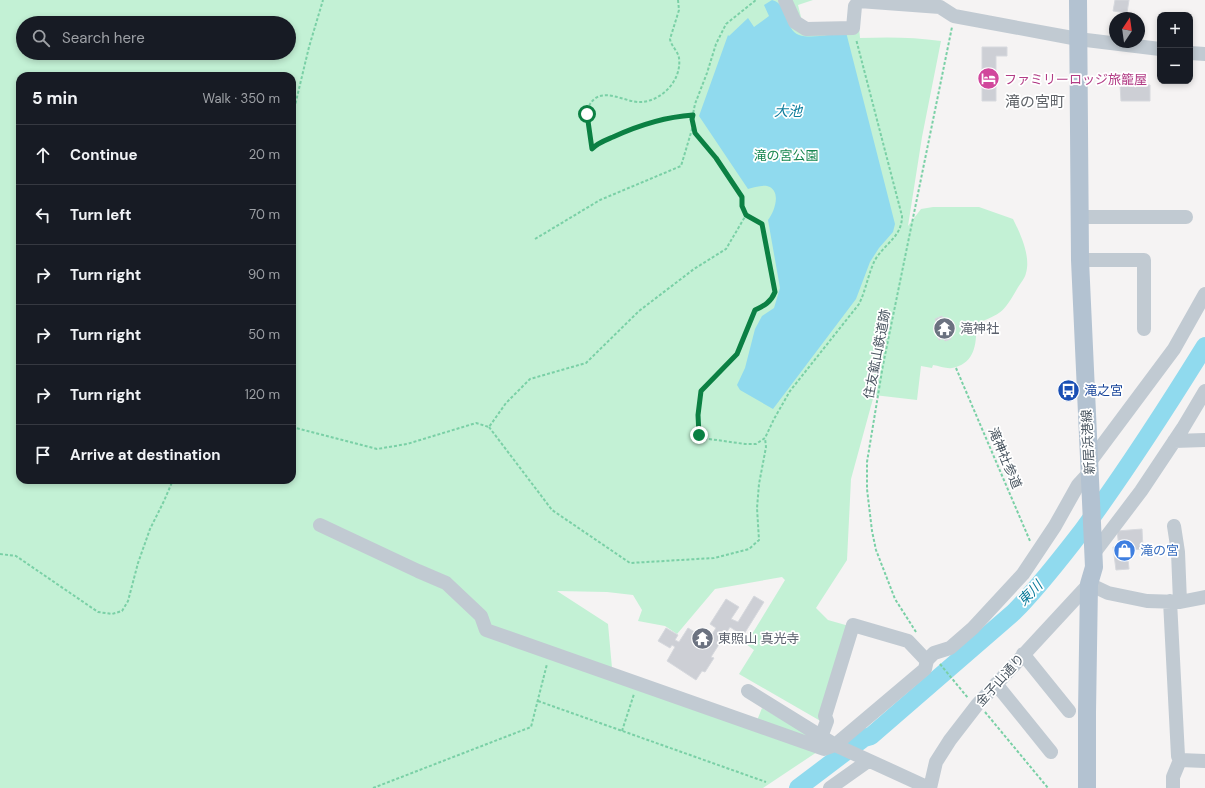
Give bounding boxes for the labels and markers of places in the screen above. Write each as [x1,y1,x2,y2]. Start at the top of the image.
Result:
hotel icon: ファミリーロッジ旅籠屋 [976,66,1002,92]
place label: ファミリーロッジ旅籠屋 [1004,71,1147,88]
temple icon: 滝神社 [932,315,958,341]
place label: 滝神社 [960,320,999,337]
bus stop icon: 滝之宮 [1055,377,1081,403]
place label: 滝之宮 [1084,382,1123,399]
shop icon: 滝の宮 [1112,537,1138,563]
place label: 滝の宮 [1140,542,1179,559]
temple icon: 東照山 真光寺 [689,625,715,651]
place label: 東照山 真光寺 [718,630,799,647]

